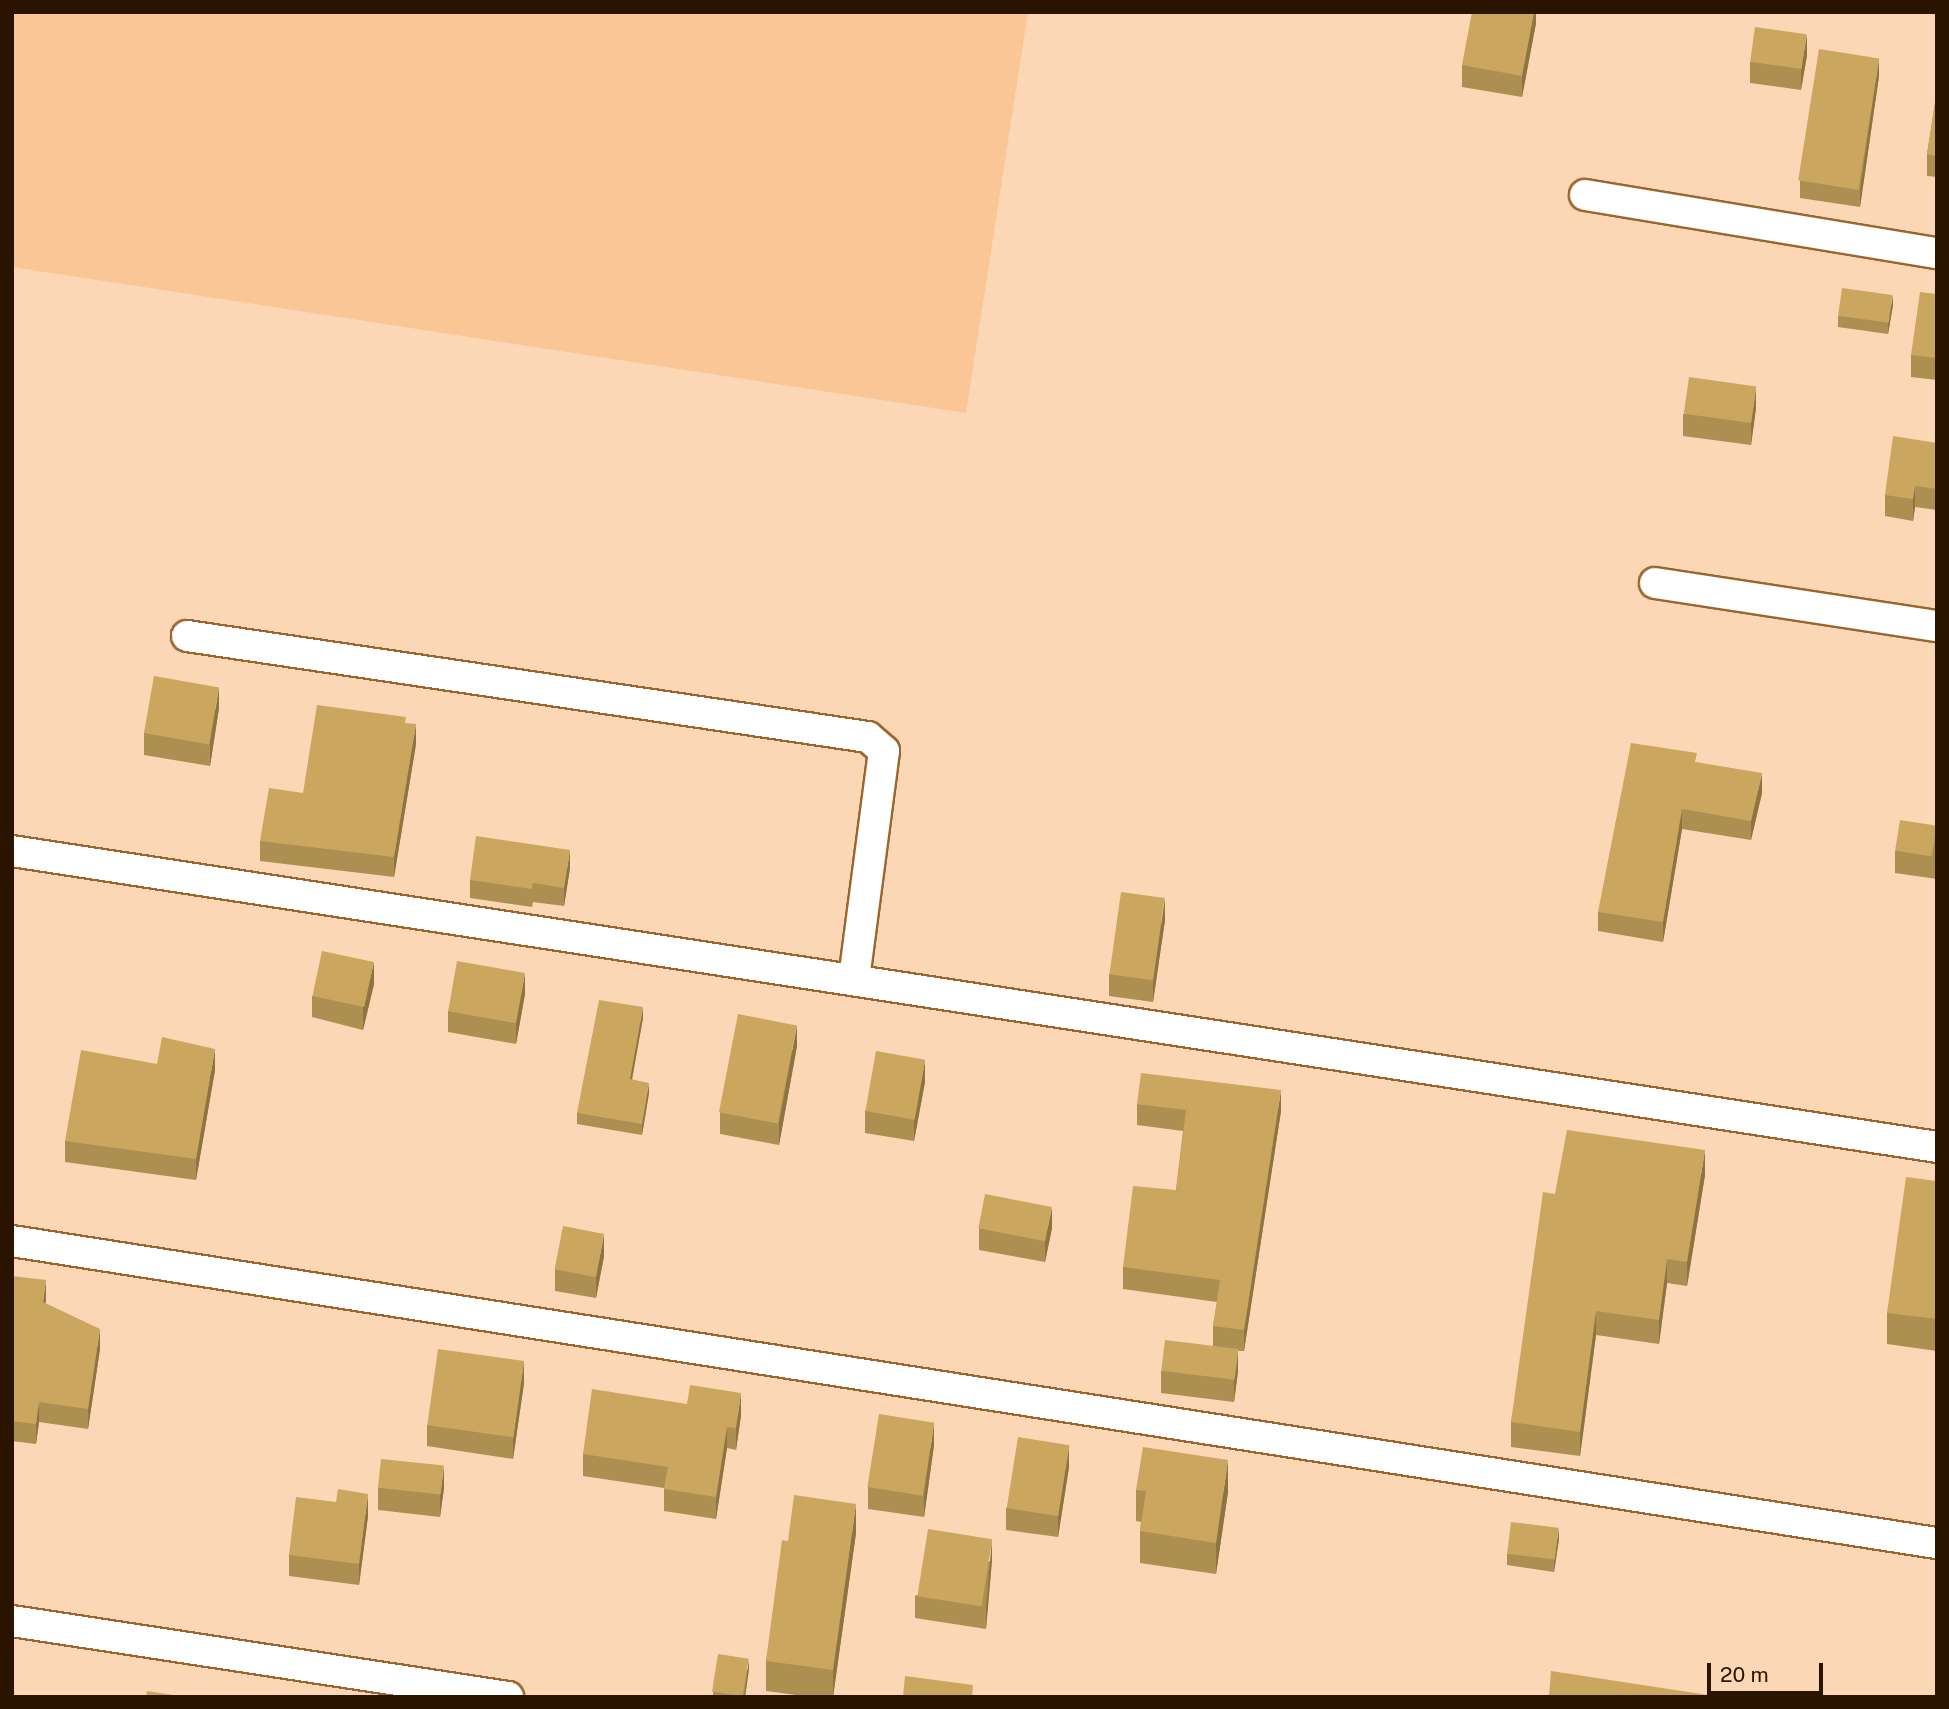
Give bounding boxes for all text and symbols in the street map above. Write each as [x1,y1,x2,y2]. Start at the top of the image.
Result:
scale bar [1711,1650,1826,1694]
text: 20 m [1720,1662,1769,1687]

